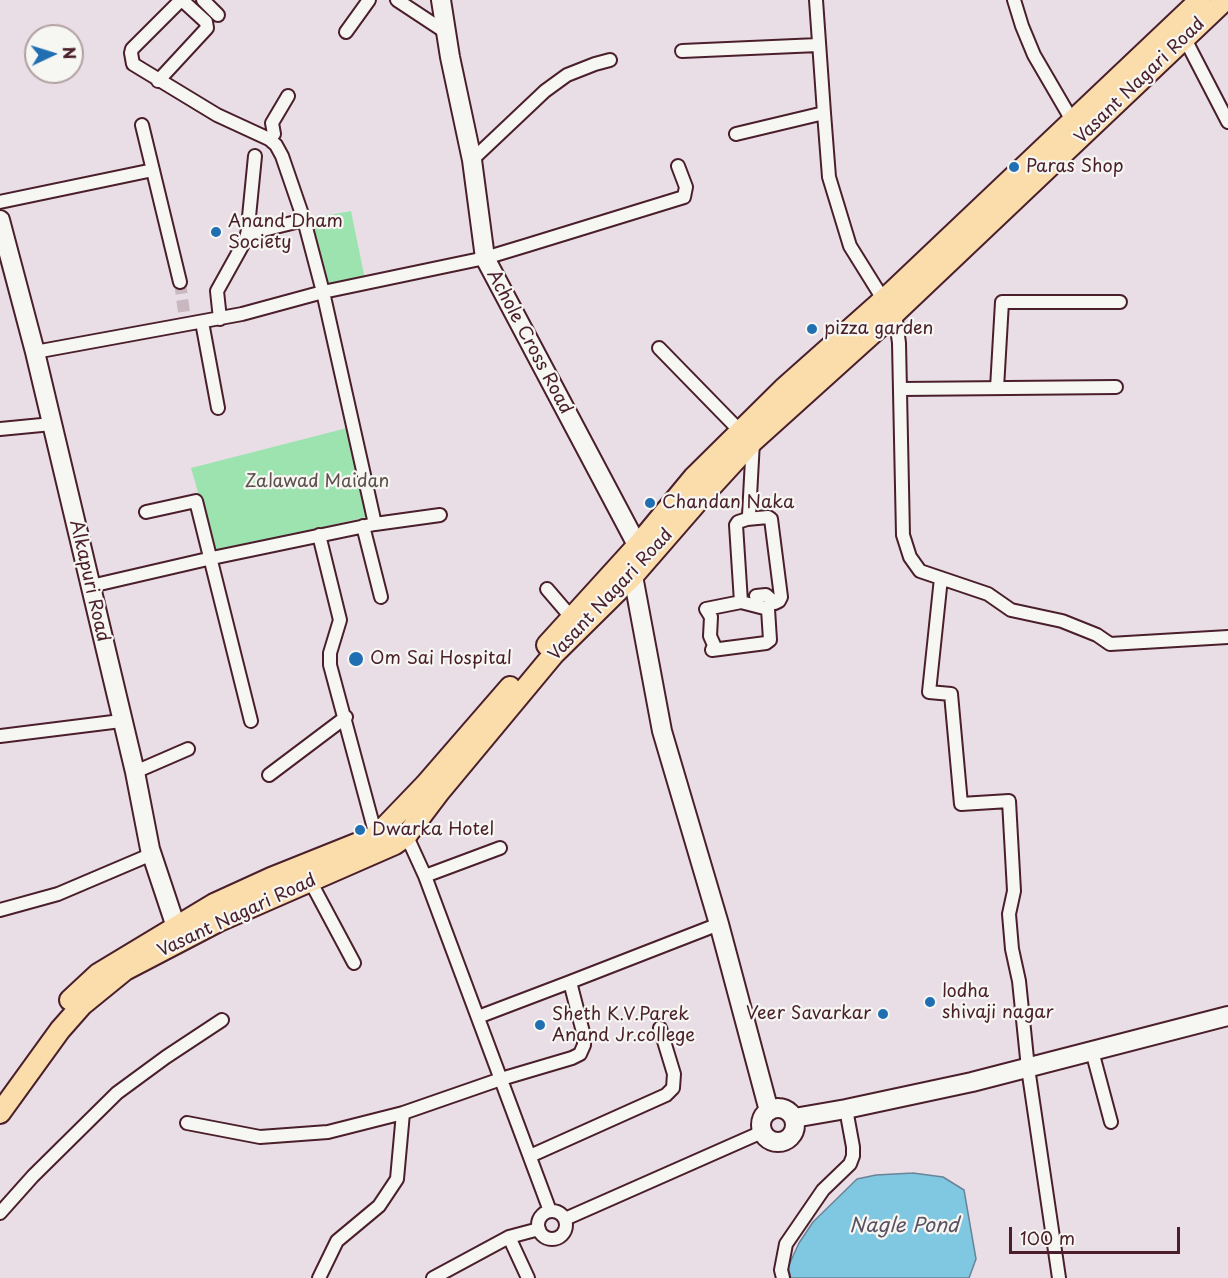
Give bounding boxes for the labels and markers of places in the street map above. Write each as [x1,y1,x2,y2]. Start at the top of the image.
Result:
place label: Paras Shop [1026,156,1124,178]
marker: Paras Shop [1007,160,1021,174]
place label: Anand Dham Society [228,211,343,254]
marker: Anand Dham Society [209,225,223,239]
place label: pizza garden [824,318,933,340]
marker: pizza garden [805,322,819,336]
place label: Chandan Naka [662,492,794,514]
marker: Chandan Naka [643,496,657,510]
place label: Om Sai Hospital [370,648,512,670]
marker: Om Sai Hospital [347,650,365,668]
place label: Dwarka Hotel [372,819,494,841]
marker: Dwarka Hotel [353,823,367,837]
place label: lodha shivaji nagar [942,981,1054,1024]
marker: lodha shivaji nagar [923,995,937,1009]
place label: Veer Savarkar [746,1003,871,1025]
place label: Sheth K.V.Parek Anand Jr.college [552,1004,695,1046]
marker: Veer Savarkar [876,1007,890,1021]
marker: Sheth K.V.Parek Anand Jr.college [533,1018,547,1032]

